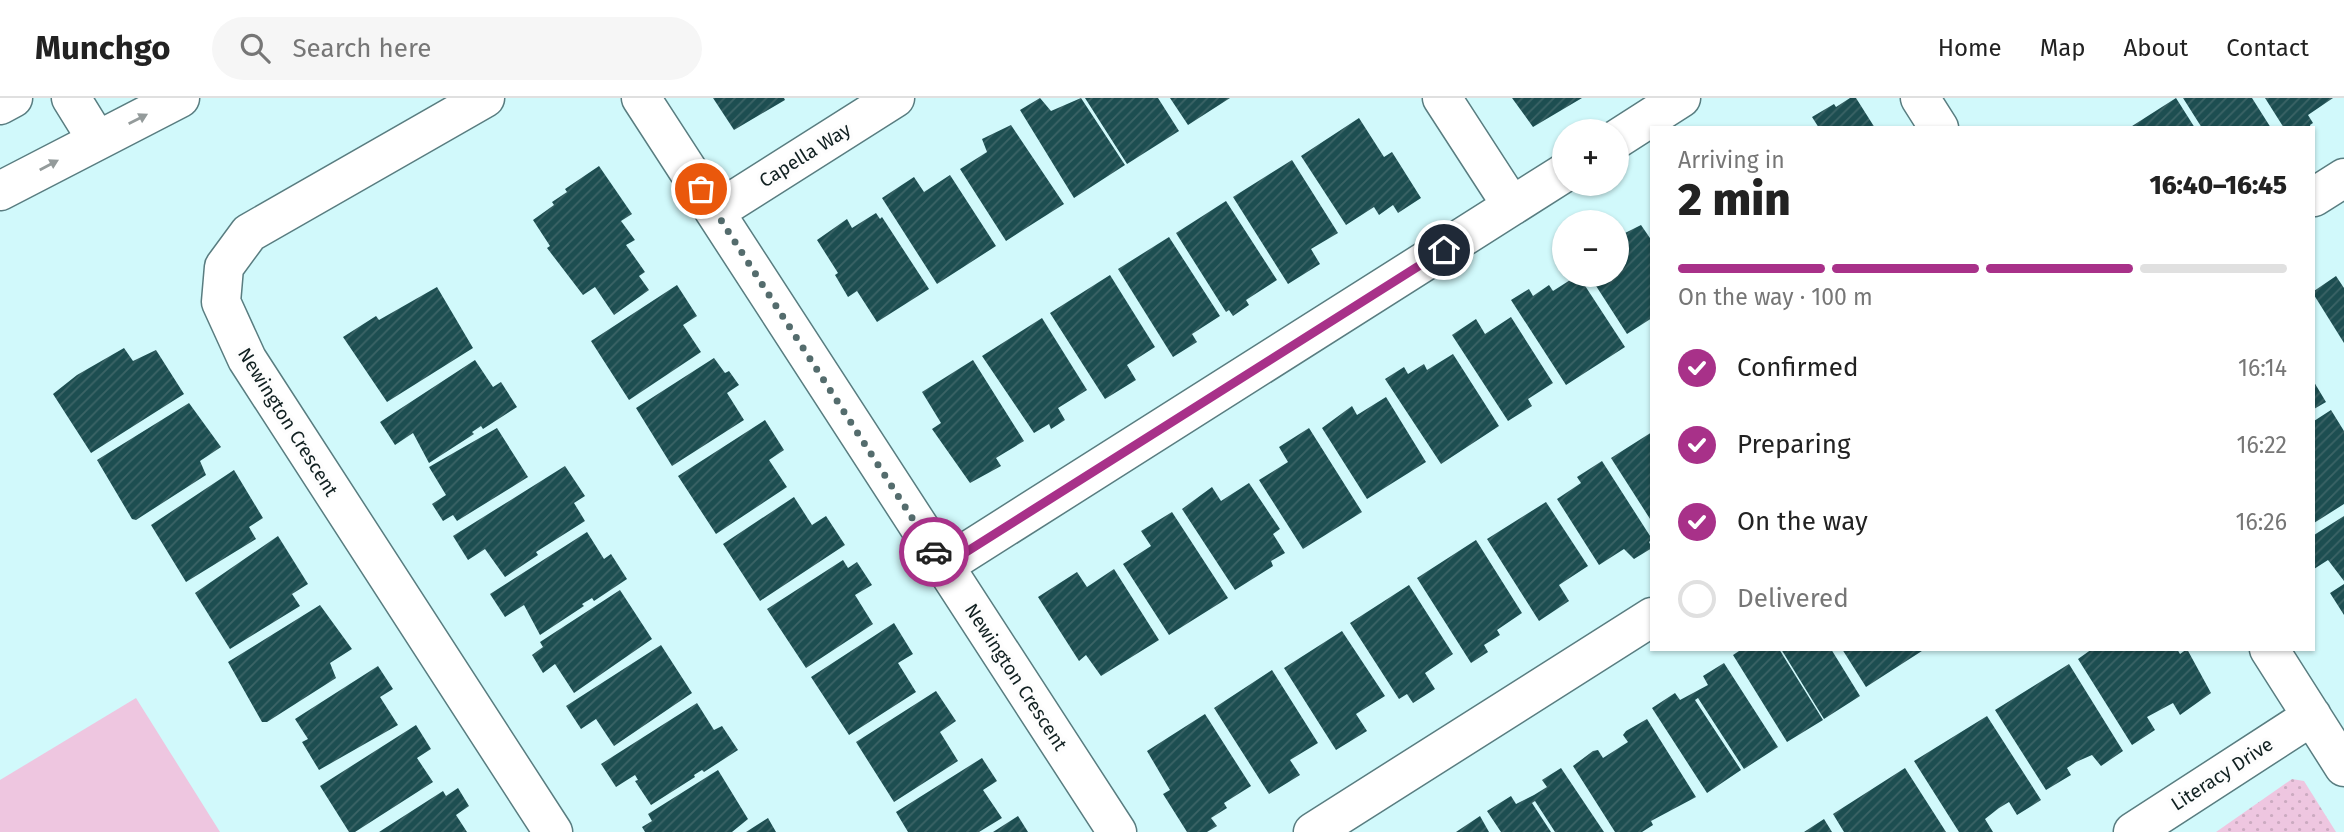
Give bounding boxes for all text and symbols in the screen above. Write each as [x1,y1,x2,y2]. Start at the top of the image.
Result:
search box [212,17,702,80]
text: Munchgo [35,28,170,68]
icon: search [236,29,274,67]
text: Search here [292,33,431,64]
text: Home [1938,34,2002,62]
text: Map [2040,34,2086,62]
text: About [2124,34,2188,62]
text: Contact [2226,34,2309,62]
one-way arrow [129,113,149,125]
street label: Capella Way [755,118,855,192]
map controls [1552,119,1629,287]
button: + [1552,119,1629,196]
text: Arriving in [1678,146,1785,174]
pin [671,159,731,219]
one-way arrow [39,160,59,172]
icon: bag [682,170,720,208]
text: 16:40–16:45 [2149,170,2287,201]
text: 2 min [1678,172,1791,227]
button: − [1552,210,1629,287]
pin [1414,220,1474,280]
icon: home [1425,231,1463,269]
text: On the way · 100 m [1678,283,1873,311]
street label: Newington Crescent [233,344,343,501]
icon: check [1678,349,1716,387]
text: Confirmed [1737,352,1858,383]
text: 16:14 [2238,354,2287,382]
icon: check [1678,426,1716,464]
text: Preparing [1737,429,1850,460]
text: 16:22 [2236,431,2287,459]
icon: check [1678,503,1716,541]
text: On the way [1737,506,1868,537]
text: 16:26 [2236,508,2287,536]
courier [899,517,969,587]
icon: car [915,533,953,571]
text: Delivered [1737,583,1849,614]
street label: Newington Crescent [960,599,1072,755]
street label: Literacy Drive [2167,733,2277,815]

